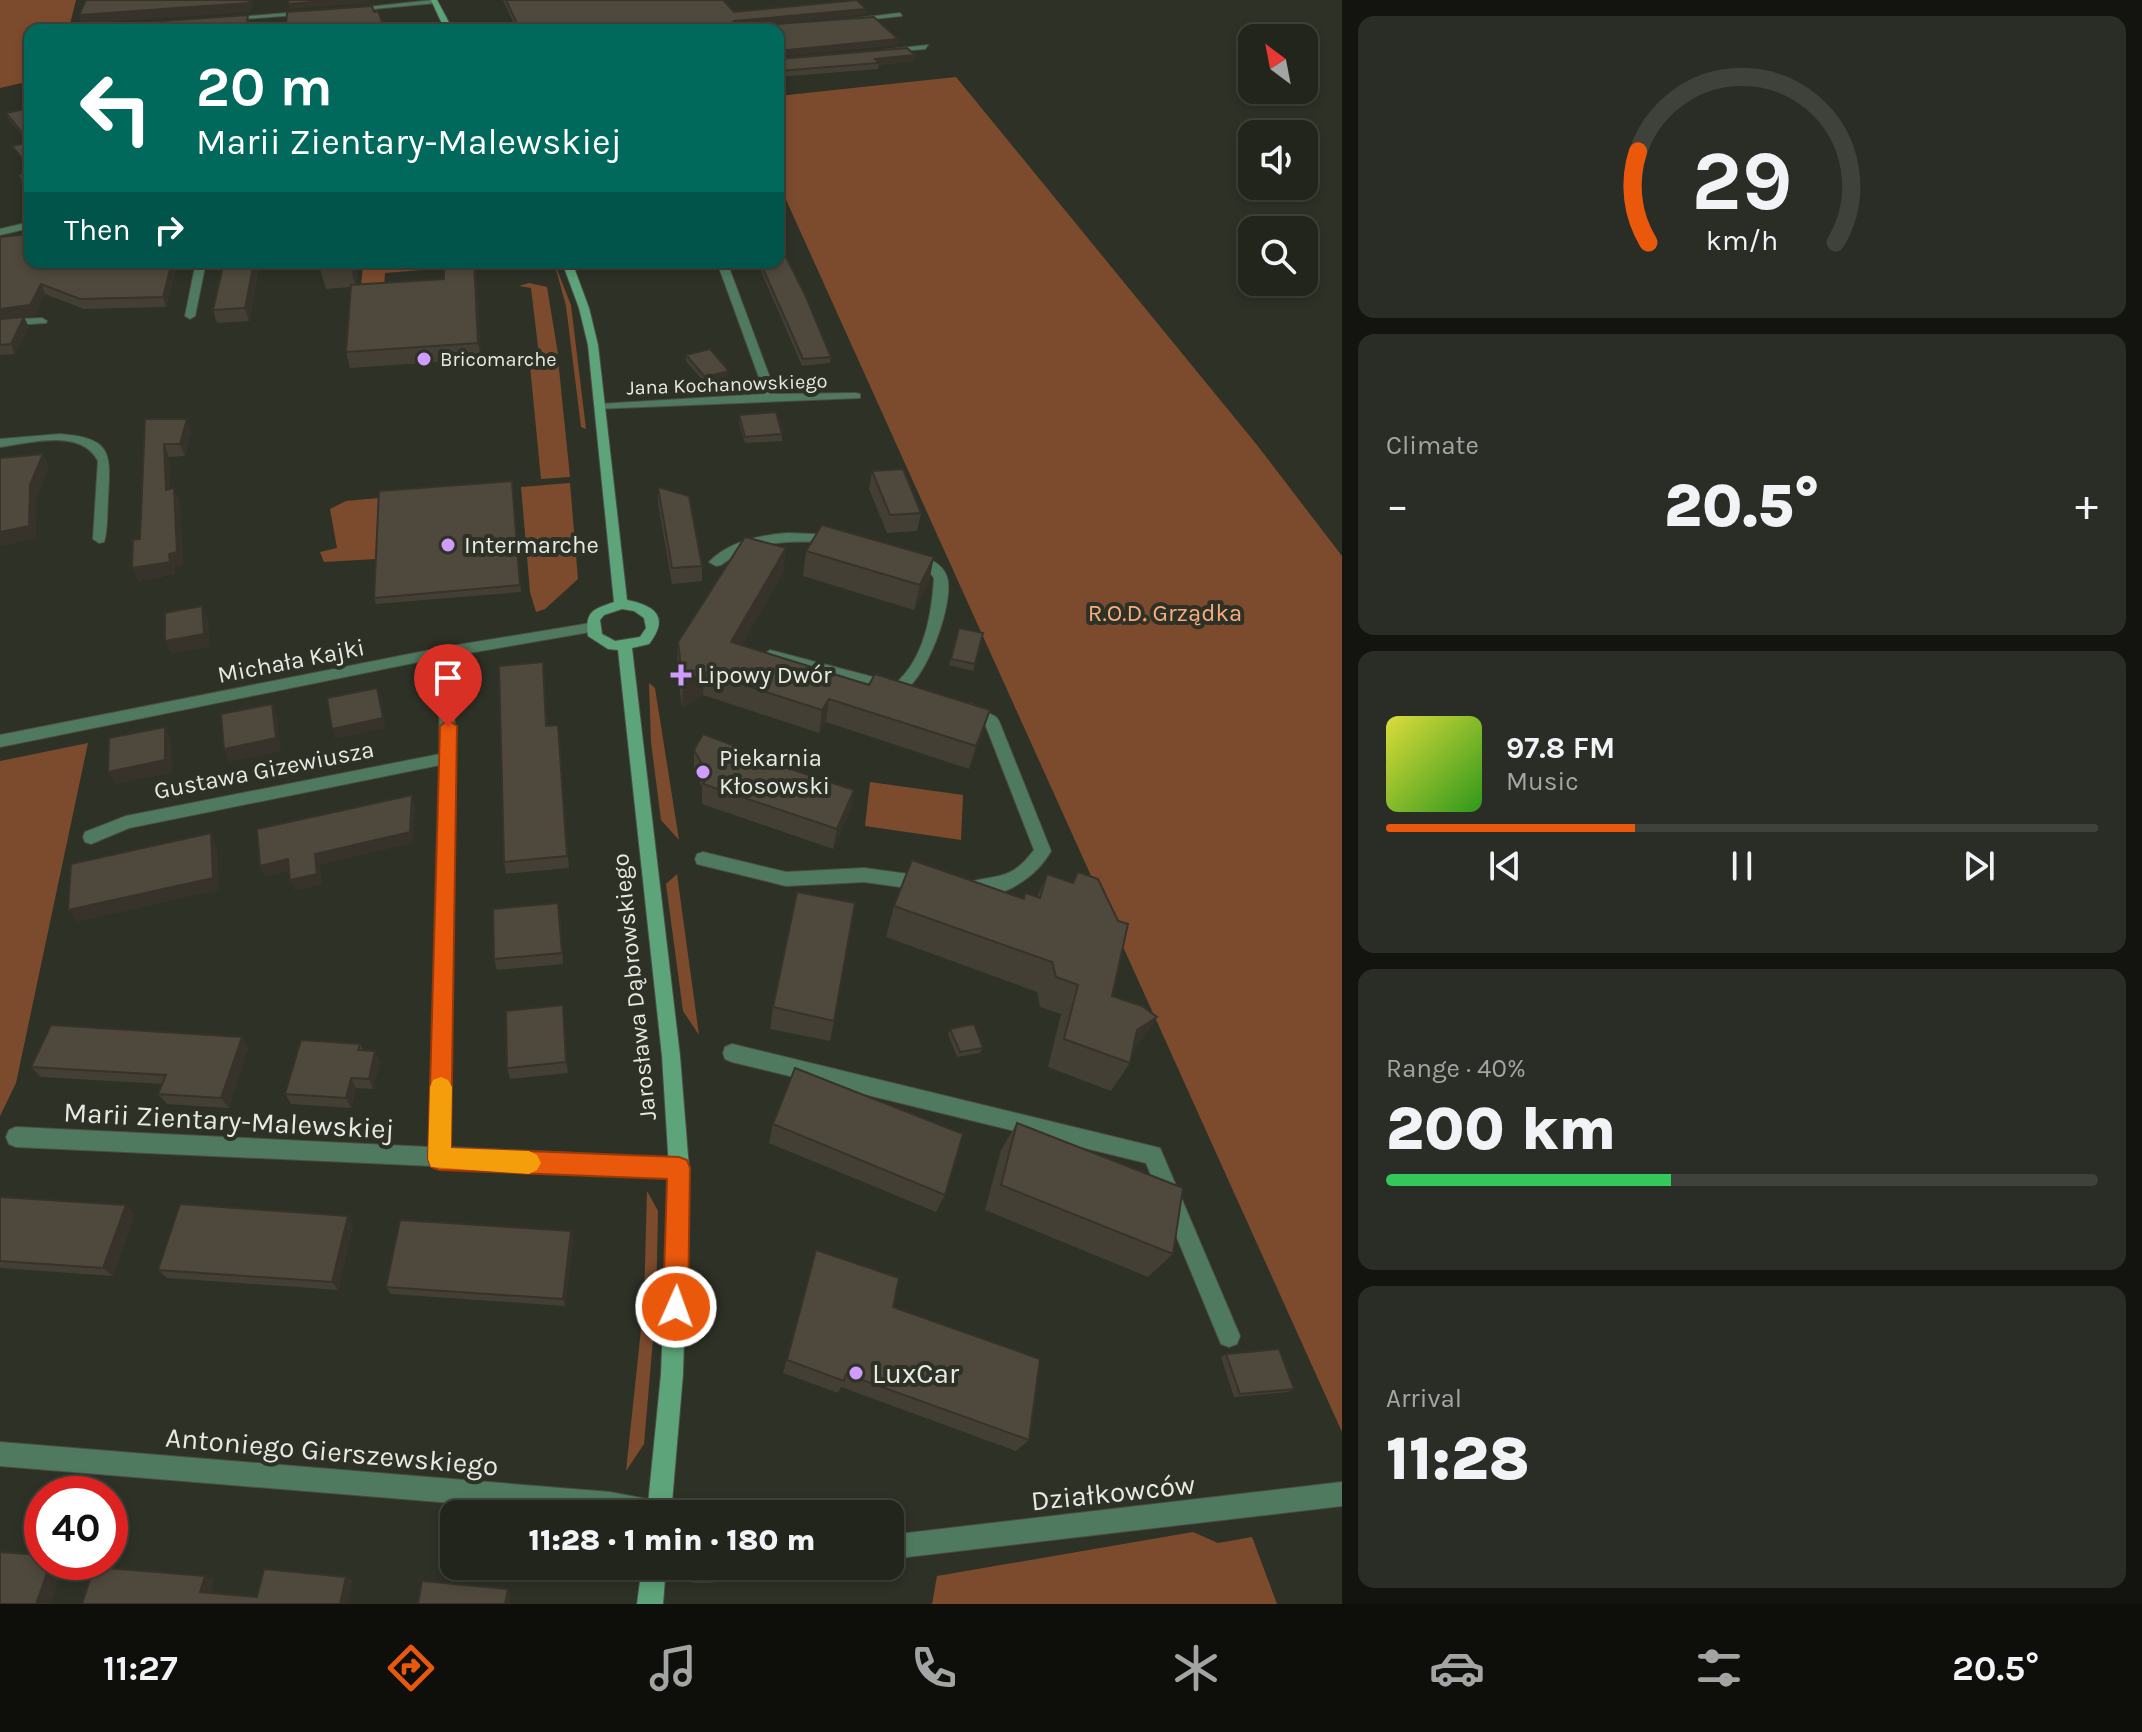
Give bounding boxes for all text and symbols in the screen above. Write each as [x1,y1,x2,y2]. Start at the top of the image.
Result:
north arrow [1238,24,1318,104]
map controls [1238,24,1318,296]
text: 20 m [196,54,333,119]
icon: left [64,56,168,160]
button: sound [1238,120,1318,200]
text: Marii Zientary-Malewskiej [196,121,622,163]
text: 29 [1691,132,1793,229]
icon: right [147,208,191,252]
text: Then [64,212,131,248]
button: search [1238,216,1318,296]
text: km/h [1706,224,1778,257]
place label: Bricomarche [440,348,556,371]
marker: Bricomarche [415,350,433,368]
street label: Jana Kochanowskiego [626,369,828,400]
text: Climate [1386,430,1479,461]
text: 20.5° [1664,471,1820,541]
text: − [1386,480,1409,531]
text: + [2075,480,2098,531]
place label: Intermarche [464,531,599,559]
marker: Intermarche [439,536,457,554]
park label: R.O.D. Grządka [1088,599,1242,627]
street label: Michała Kajki [215,633,367,689]
pin [414,644,482,726]
icon: arrive [426,656,470,700]
place label: Lipowy Dwór [697,661,832,689]
marker: Lipowy Dwór [672,666,690,684]
text: 97.8 FM [1506,730,1615,766]
street label: Gustawa Gizewiusza [152,735,376,805]
place label: Piekarnia Kłosowski [719,744,830,800]
marker: Piekarnia Kłosowski [694,763,712,781]
text: Music [1506,766,1579,797]
icon: previous [1483,844,1527,888]
icon: pause [1720,844,1764,888]
icon: next [1957,844,2001,888]
street label: Jarosława Dąbrowskiego [606,852,662,1122]
text: Range · 40% [1386,1053,1526,1084]
text: 200 km [1386,1094,1616,1164]
street label: Marii Zientary-Malewskiej [63,1095,395,1146]
position arrow [634,1265,718,1349]
place label: LuxCar [872,1357,960,1390]
marker: LuxCar [847,1364,865,1382]
text: Arrival [1386,1383,1462,1414]
street label: Antoniego Gierszewskiego [164,1421,500,1482]
text: 11:28 [1386,1424,1529,1494]
street label: Działkowców [1029,1467,1197,1518]
speed limit sign: 40 [24,1476,128,1580]
text: 11:28 · 1 min · 180 m [529,1522,815,1558]
icon: directions [383,1640,439,1696]
icon: music [645,1640,701,1696]
icon: phone [906,1640,962,1696]
icon: climate [1168,1640,1224,1696]
icon: car [1429,1640,1485,1696]
icon: filters [1691,1640,1747,1696]
text: 11:27 [103,1647,178,1689]
text: 20.5° [1952,1647,2039,1689]

